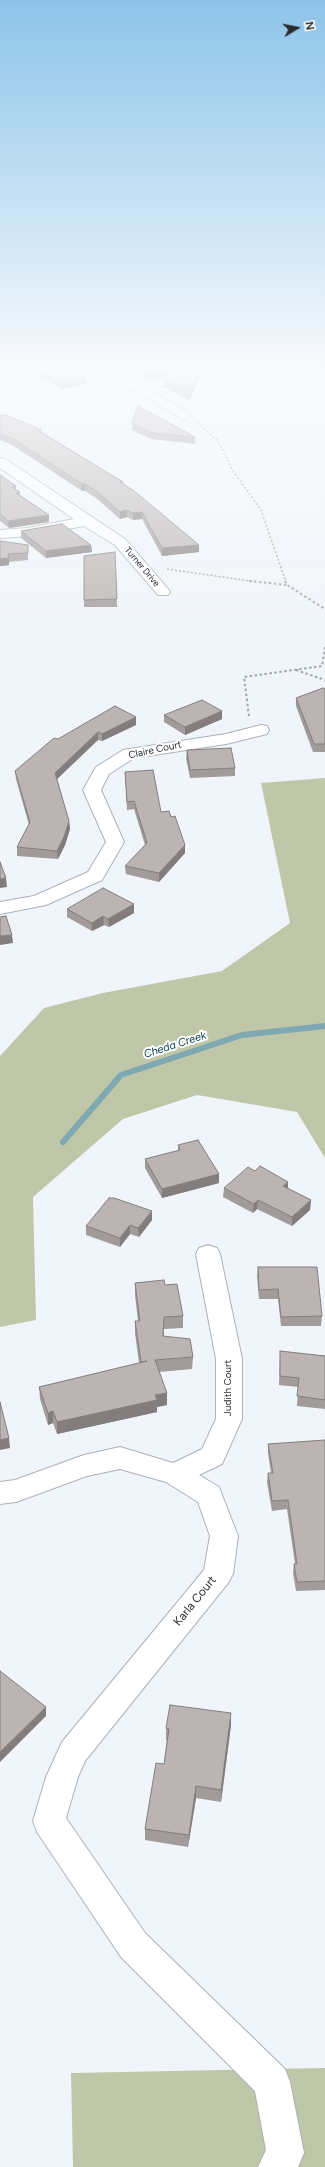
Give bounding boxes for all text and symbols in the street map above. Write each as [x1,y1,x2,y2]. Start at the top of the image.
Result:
north arrow [277,8,317,48]
text: N [302,20,316,31]
street label: Turner Drive [122,545,162,589]
street label: Claire Court [127,739,183,761]
water label: Cheda Creek [142,1029,208,1061]
street label: Judith Court [222,1360,234,1416]
street label: Karla Court [171,1573,219,1629]

